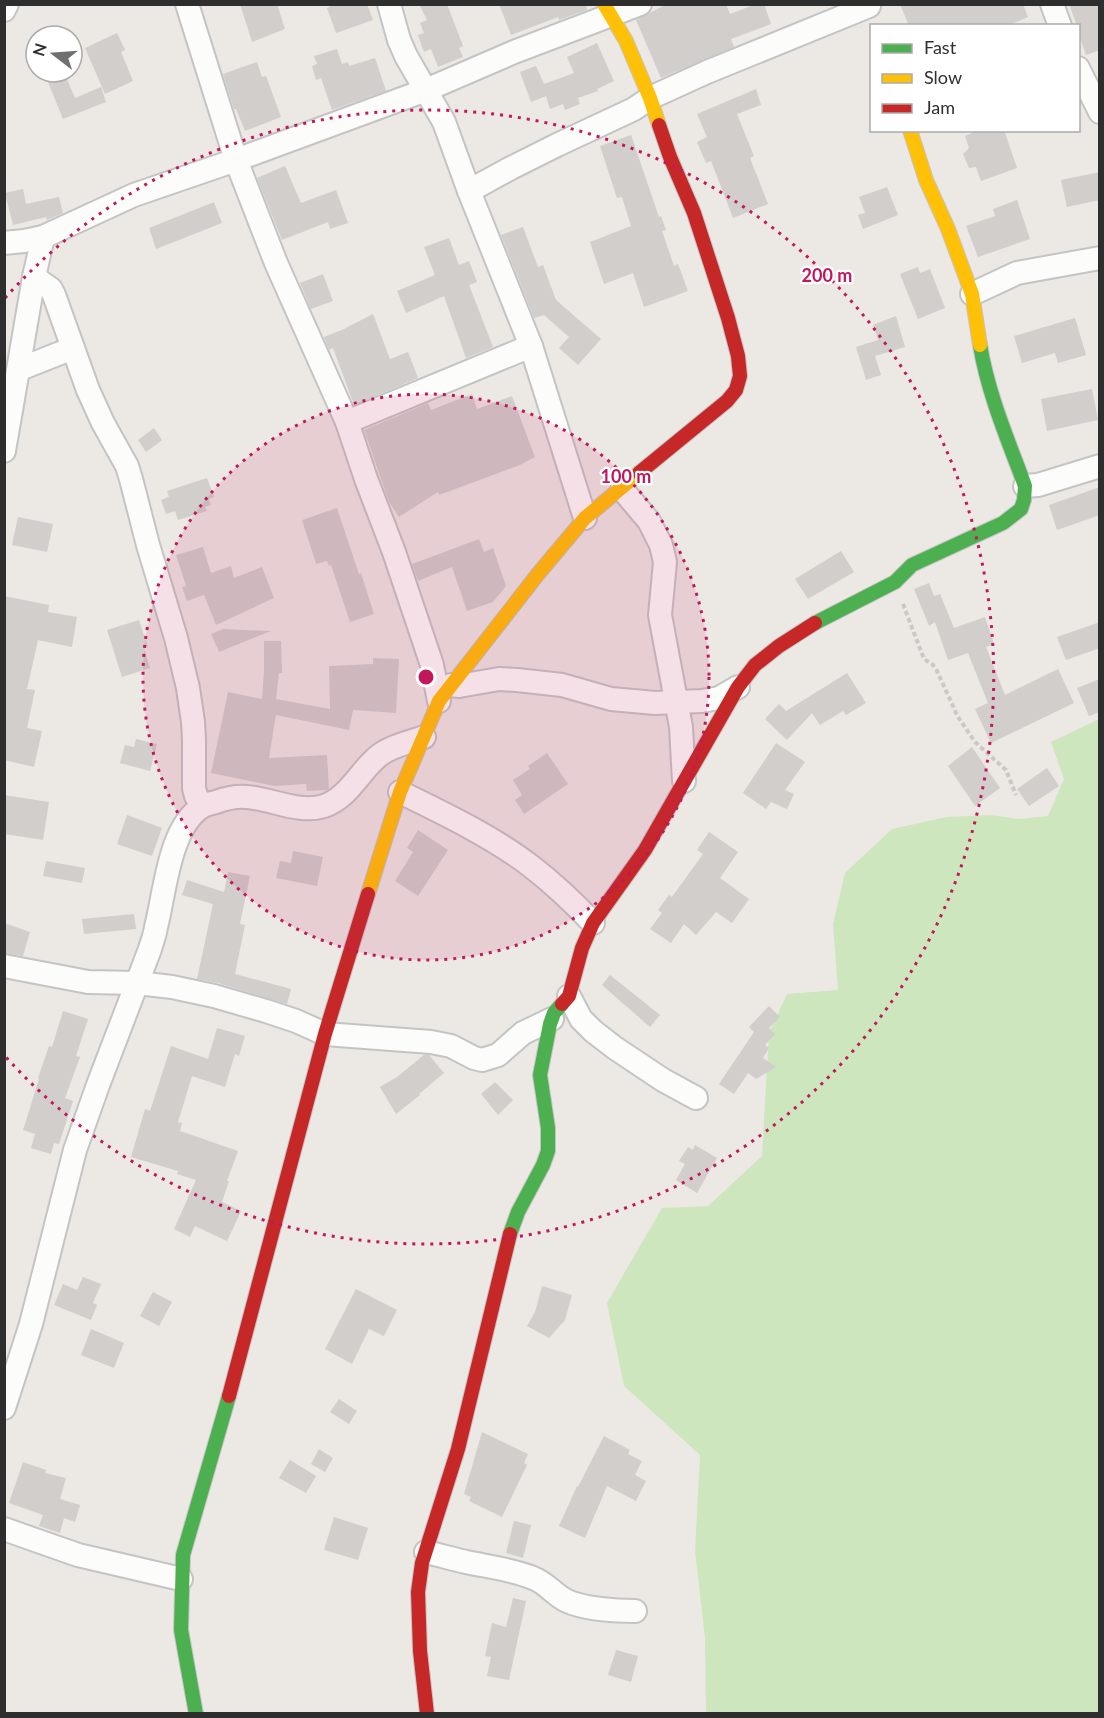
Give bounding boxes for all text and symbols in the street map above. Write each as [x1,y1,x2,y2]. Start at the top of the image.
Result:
north arrow [24,24,84,84]
legend [870,24,1080,132]
text: Fast [924,36,957,58]
text: N [28,41,50,58]
text: Slow [924,66,962,88]
text: Jam [924,96,955,118]
text: 200 m [802,264,852,286]
text: 100 m [601,465,651,487]
centre of rings [416,667,436,687]

